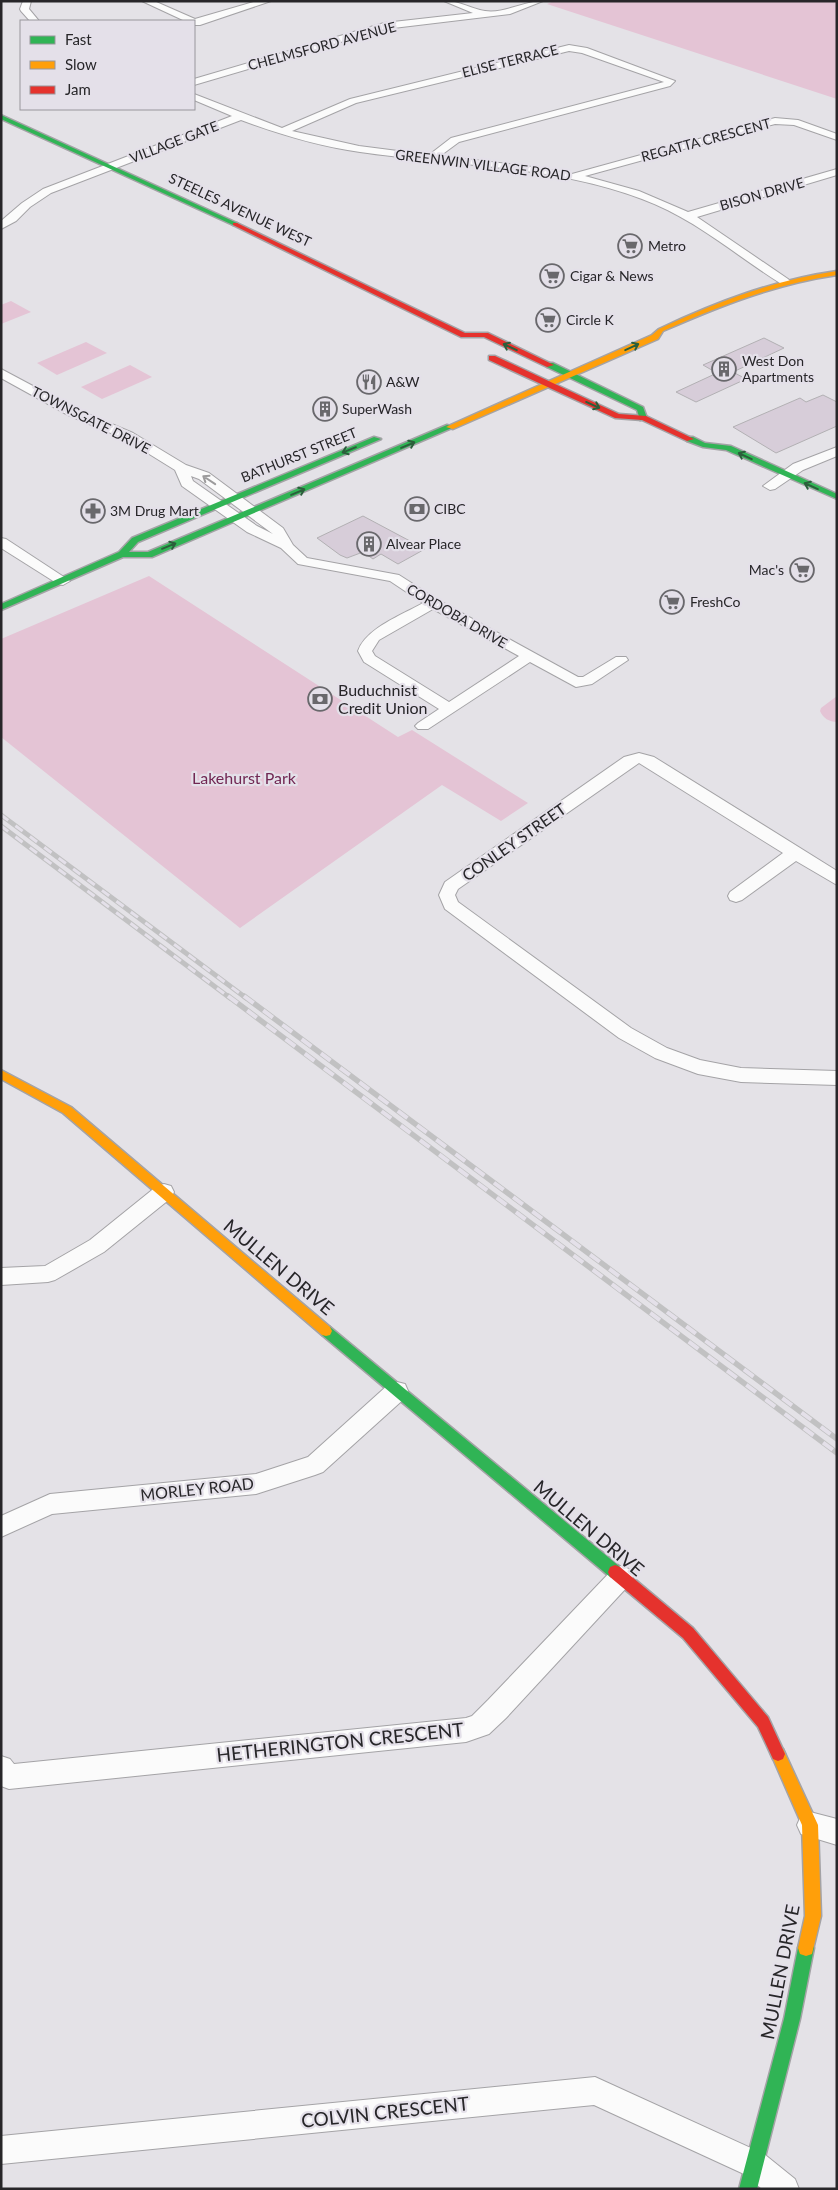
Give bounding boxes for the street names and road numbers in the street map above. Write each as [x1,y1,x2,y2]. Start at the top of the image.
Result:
street label: CHELMSFORD AVENUE [246,18,398,74]
street label: ELISE TERRACE [460,40,560,81]
street label: REGATTA CRESCENT [639,114,773,165]
street label: VILLAGE GATE [127,117,221,166]
street label: GREENWIN VILLAGE ROAD [394,145,572,184]
street label: STEELES AVENUE WEST [166,169,315,250]
street label: BISON DRIVE [718,173,806,214]
street label: TOWNSGATE DRIVE [29,382,154,457]
street label: BATHURST STREET [238,423,360,486]
street label: CORDOBA DRIVE [404,580,511,651]
street label: CONLEY STREET [458,798,570,884]
street label: MULLEN DRIVE [219,1214,339,1319]
street label: MORLEY ROAD [139,1473,255,1504]
street label: MULLEN DRIVE [529,1475,649,1580]
street label: HETHERINGTON CRESCENT [215,1717,465,1766]
street label: MULLEN DRIVE [755,1902,804,2041]
street label: COLVIN CRESCENT [300,2091,470,2132]

